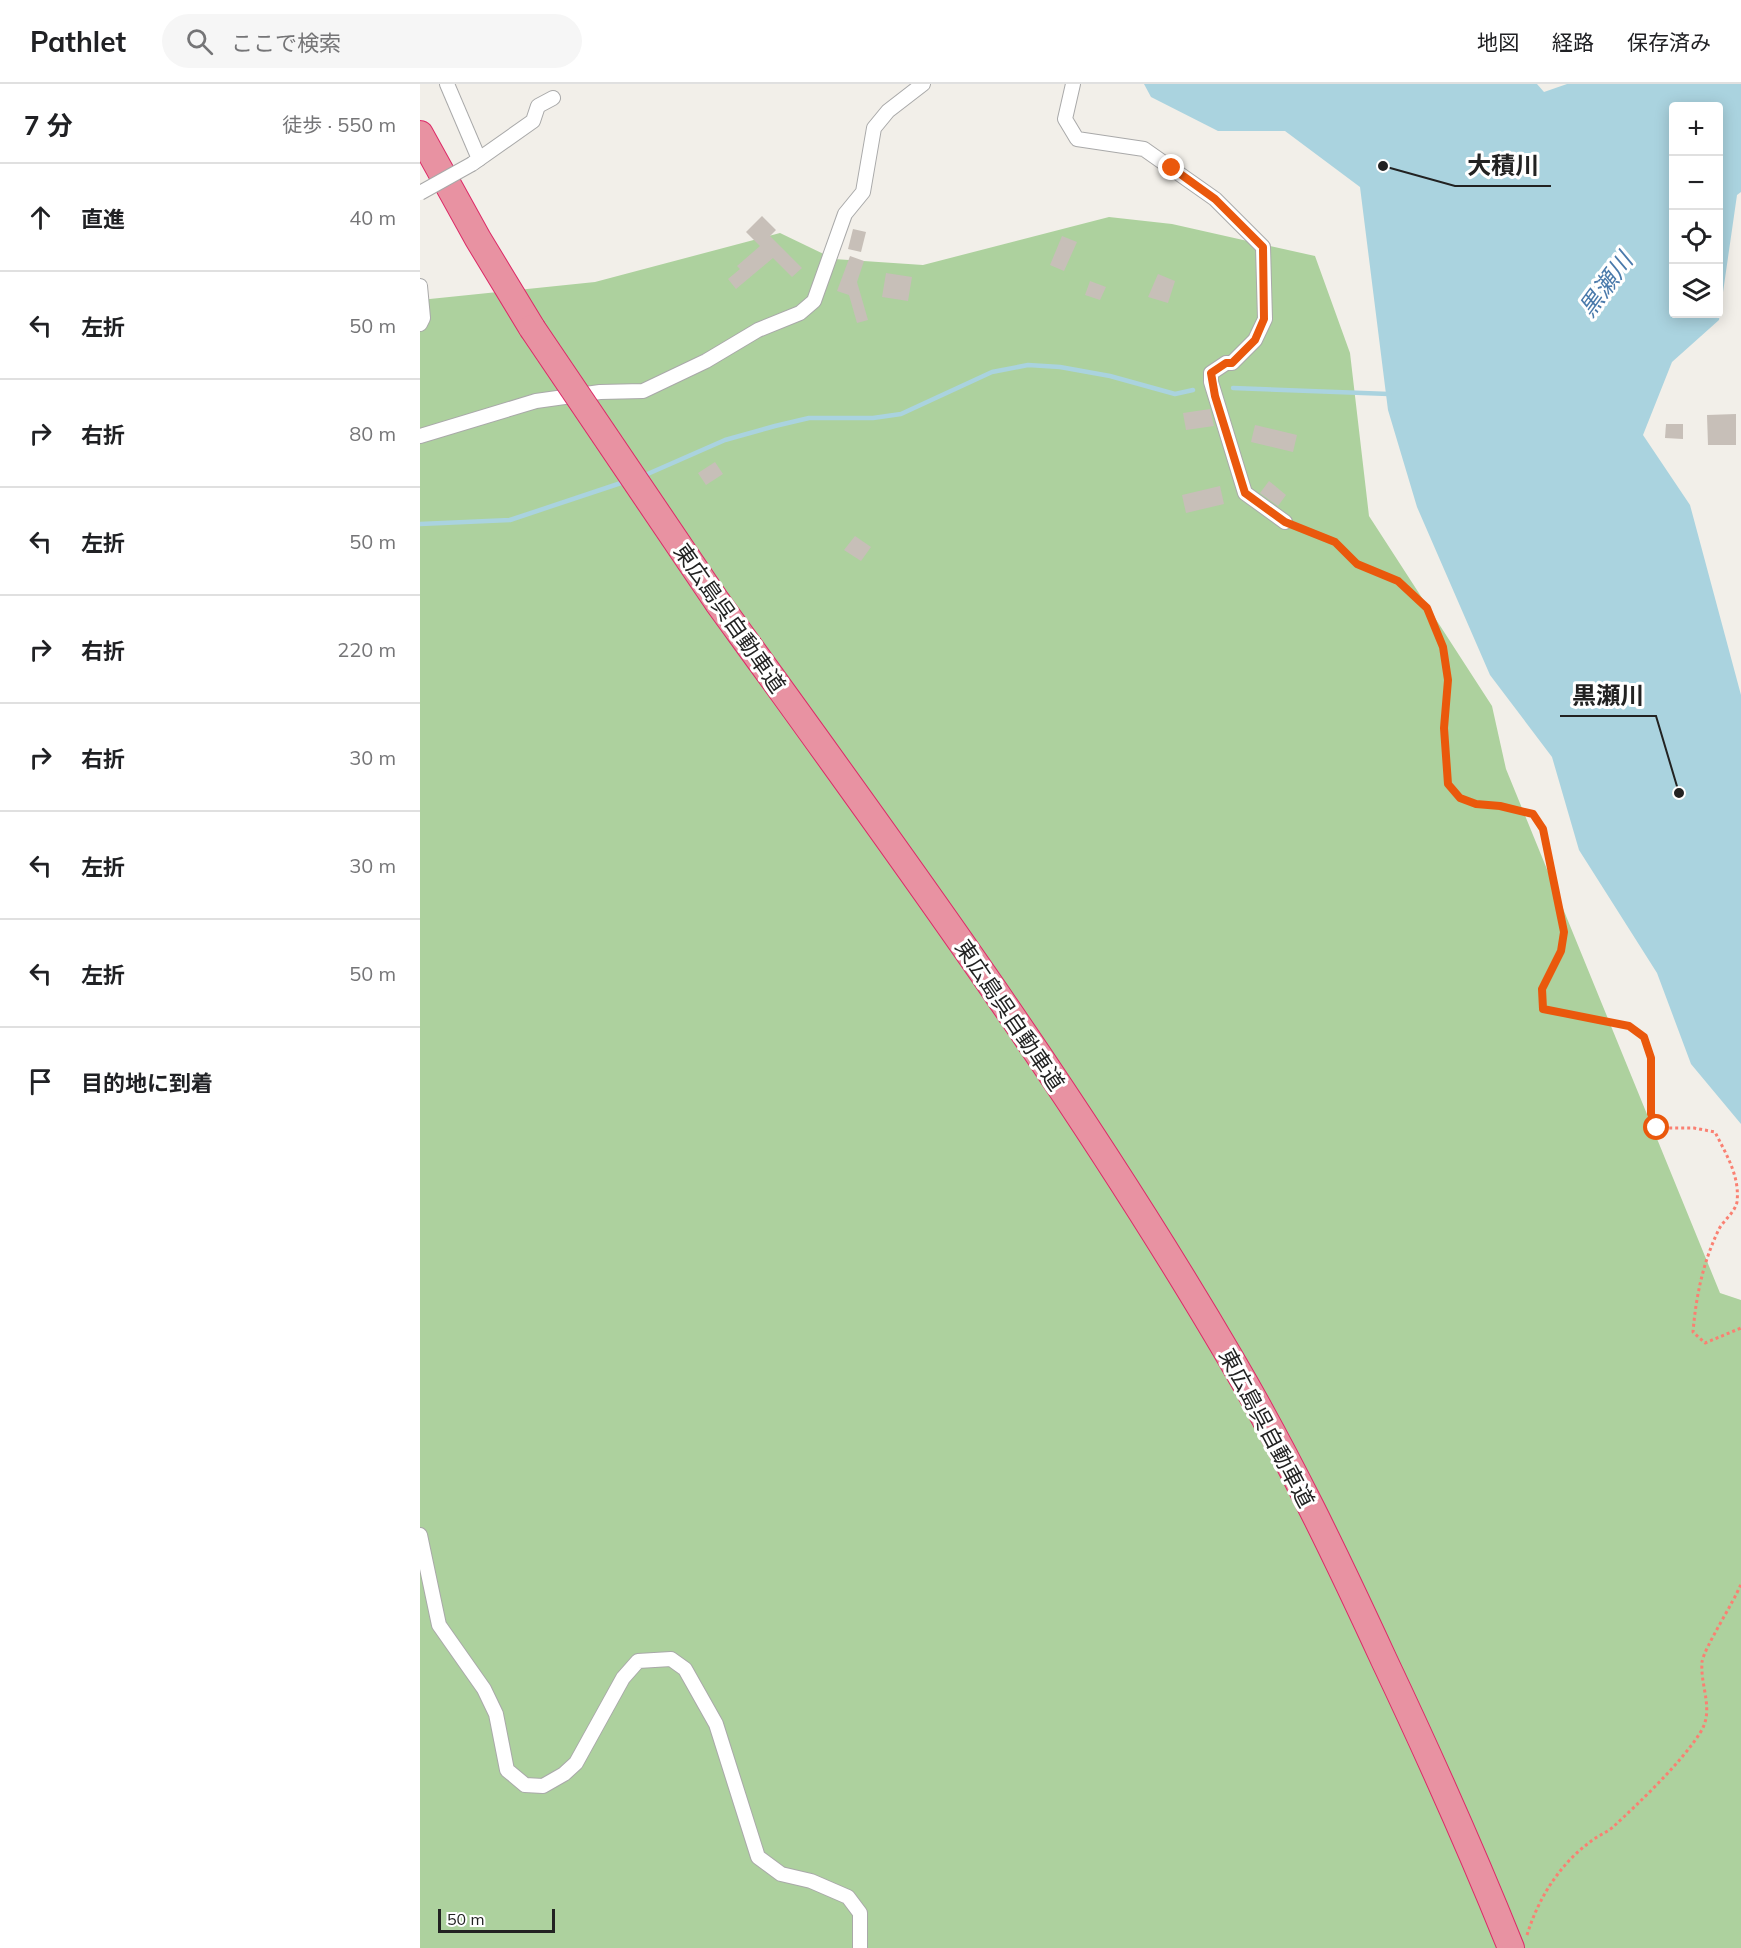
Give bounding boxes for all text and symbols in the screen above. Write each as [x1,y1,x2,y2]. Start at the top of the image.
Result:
search box [162,14,582,68]
text: Pathlet [30,24,126,59]
icon: search [183,25,216,58]
text: ここで検索 [231,29,341,57]
text: 地図 [1477,29,1519,55]
text: 経路 [1552,29,1594,55]
text: 保存済み [1627,29,1711,55]
map controls [1669,102,1723,318]
button: + [1669,102,1723,156]
text: 7 分 [24,109,73,142]
text: 徒歩 · 550 m [282,112,396,137]
callout: 大積川 [1455,144,1551,186]
text: 大積川 [1467,150,1539,180]
route end [1158,154,1184,180]
button: − [1669,156,1723,210]
icon: ahead [24,201,57,234]
text: 直進 [81,205,125,233]
text: 40 m [349,205,396,230]
button: locate [1669,210,1723,264]
water label: 黒瀬川 [1572,244,1640,322]
button: layers [1669,264,1723,318]
icon: left [24,309,57,342]
text: 左折 [81,313,125,341]
text: 50 m [349,313,396,338]
icon: right [24,417,57,450]
text: 右折 [81,421,125,449]
text: 80 m [349,421,396,446]
icon: left [24,525,57,558]
text: 左折 [81,529,125,557]
text: 50 m [349,529,396,554]
street label: 東広島呉自動車道 [668,538,792,698]
icon: right [24,633,57,666]
text: 右折 [81,637,125,665]
text: 220 m [337,637,396,662]
callout: 黒瀬川 [1560,674,1656,716]
text: 黒瀬川 [1572,680,1644,710]
icon: right [24,741,57,774]
text: 右折 [81,745,125,773]
text: 30 m [349,745,396,770]
icon: left [24,849,57,882]
text: 左折 [81,853,125,881]
text: 30 m [349,853,396,878]
street label: 東広島呉自動車道 [949,934,1071,1096]
icon: left [24,957,57,990]
text: 左折 [81,961,125,989]
text: 50 m [349,961,396,986]
icon: arrive [24,1065,57,1098]
text: 目的地に到着 [81,1069,213,1097]
route start [1643,1114,1669,1140]
street label: 東広島呉自動車道 [1213,1344,1321,1512]
scale bar [438,1906,555,1934]
text: 50 m [447,1909,484,1929]

